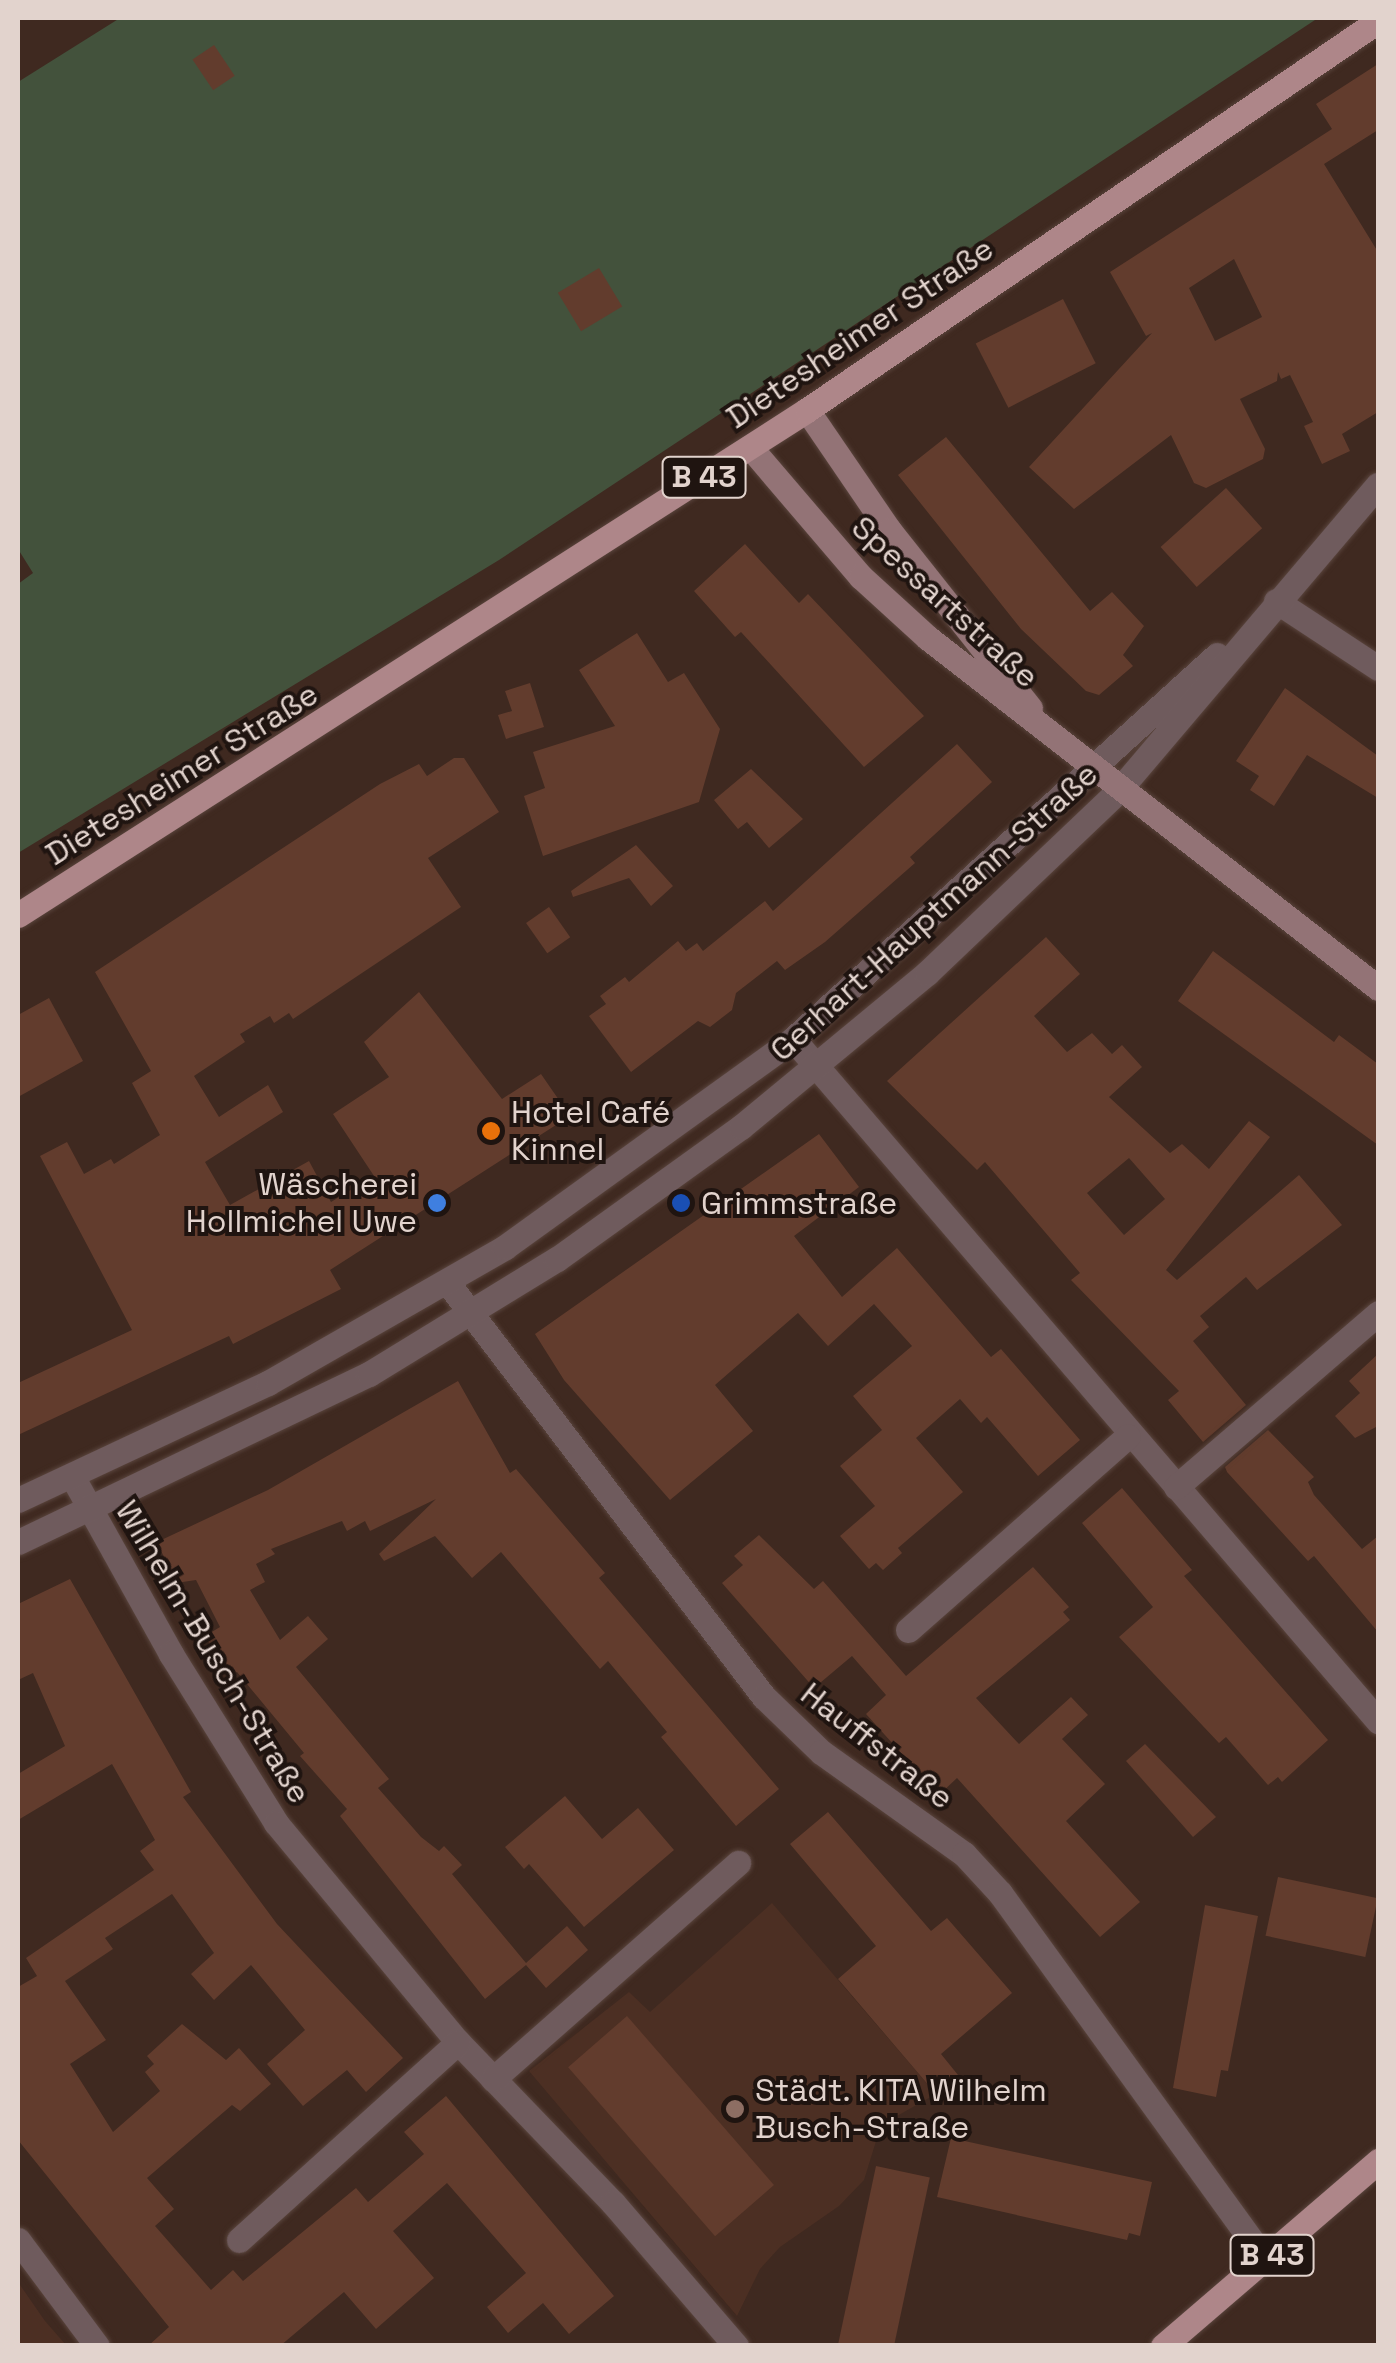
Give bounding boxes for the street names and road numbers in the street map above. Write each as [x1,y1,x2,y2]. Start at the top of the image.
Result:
street label: Dietesheimer Straße [719,229,1001,437]
road number: B 43 [662,452,746,502]
street label: Spessartstraße [844,508,1046,696]
street label: Dietesheimer Straße [39,675,325,873]
street label: Gerhart-Hauptmann-Straße [762,755,1106,1069]
street label: Wilhelm-Busch-Straße [107,1494,319,1810]
street label: Hauffstraße [793,1675,961,1817]
road number: B 43 [1230,2230,1314,2280]

